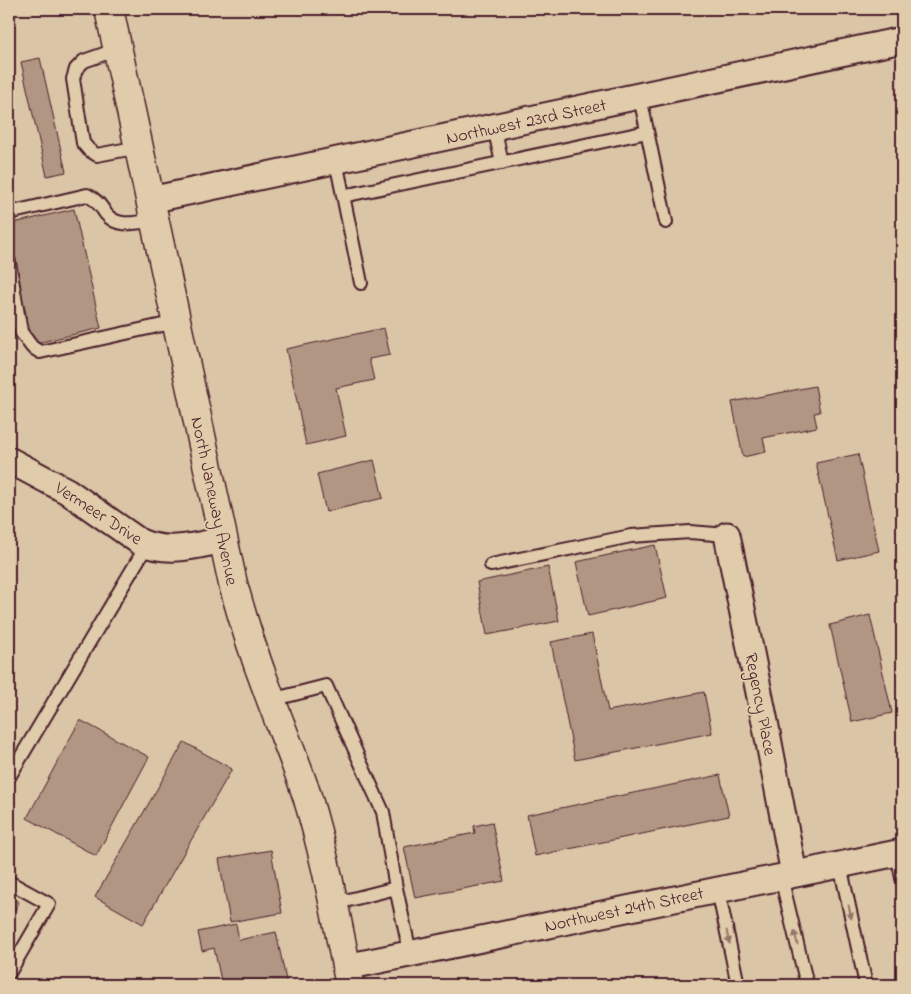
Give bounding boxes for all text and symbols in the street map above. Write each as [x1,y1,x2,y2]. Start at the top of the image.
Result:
street label: Northwest 23rd Street [444,93,609,153]
street label: North Janeway Avenue [182,415,244,589]
street label: Vermeer Drive [48,476,148,553]
street label: Regency Place [735,651,782,759]
street label: Northwest 24th Street [542,881,706,941]
one-way arrow [846,905,854,920]
one-way arrow [724,930,732,945]
one-way arrow [792,930,800,945]

